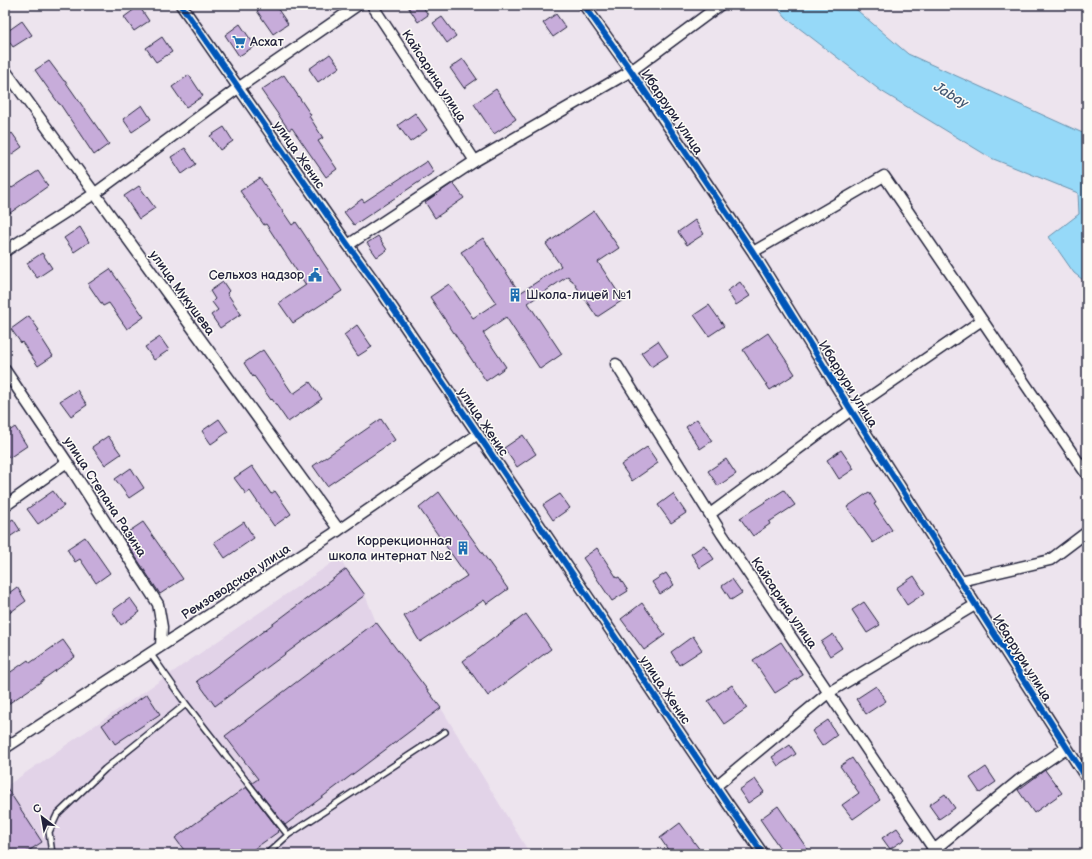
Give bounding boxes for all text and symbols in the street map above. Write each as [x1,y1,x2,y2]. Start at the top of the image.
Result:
street label: Кайсарина улица [398,27,470,125]
supermarket icon: Асхат [231,34,247,50]
place label: Асхат [249,34,284,50]
street label: Ибаррури улица [638,66,707,158]
water label: Jabay [930,78,972,112]
street label: улица Женис [270,118,329,192]
street label: улица Мукушева [146,247,218,339]
place label: Сельхоз надзор [209,267,305,283]
public building icon: Сельхоз надзор [307,267,323,283]
building icon: Школа-лицей №1 [507,287,523,303]
place label: Школа-лицей №1 [526,287,631,303]
street label: Ибаррури улица [815,338,881,431]
street label: улица Женис [454,385,512,460]
street label: улица Степана Разина [60,434,150,560]
place label: Коррекционная школа интернат №2 [329,533,452,564]
building icon: Коррекционная школа интернат №2 [455,540,471,556]
street label: Ремзаводская улица [179,541,294,623]
street label: Кайсарина улица [748,554,821,652]
street label: Ибаррури улица [989,612,1055,705]
street label: улица Женис [636,653,694,728]
north arrow [22,797,62,837]
text: С [30,801,44,816]

